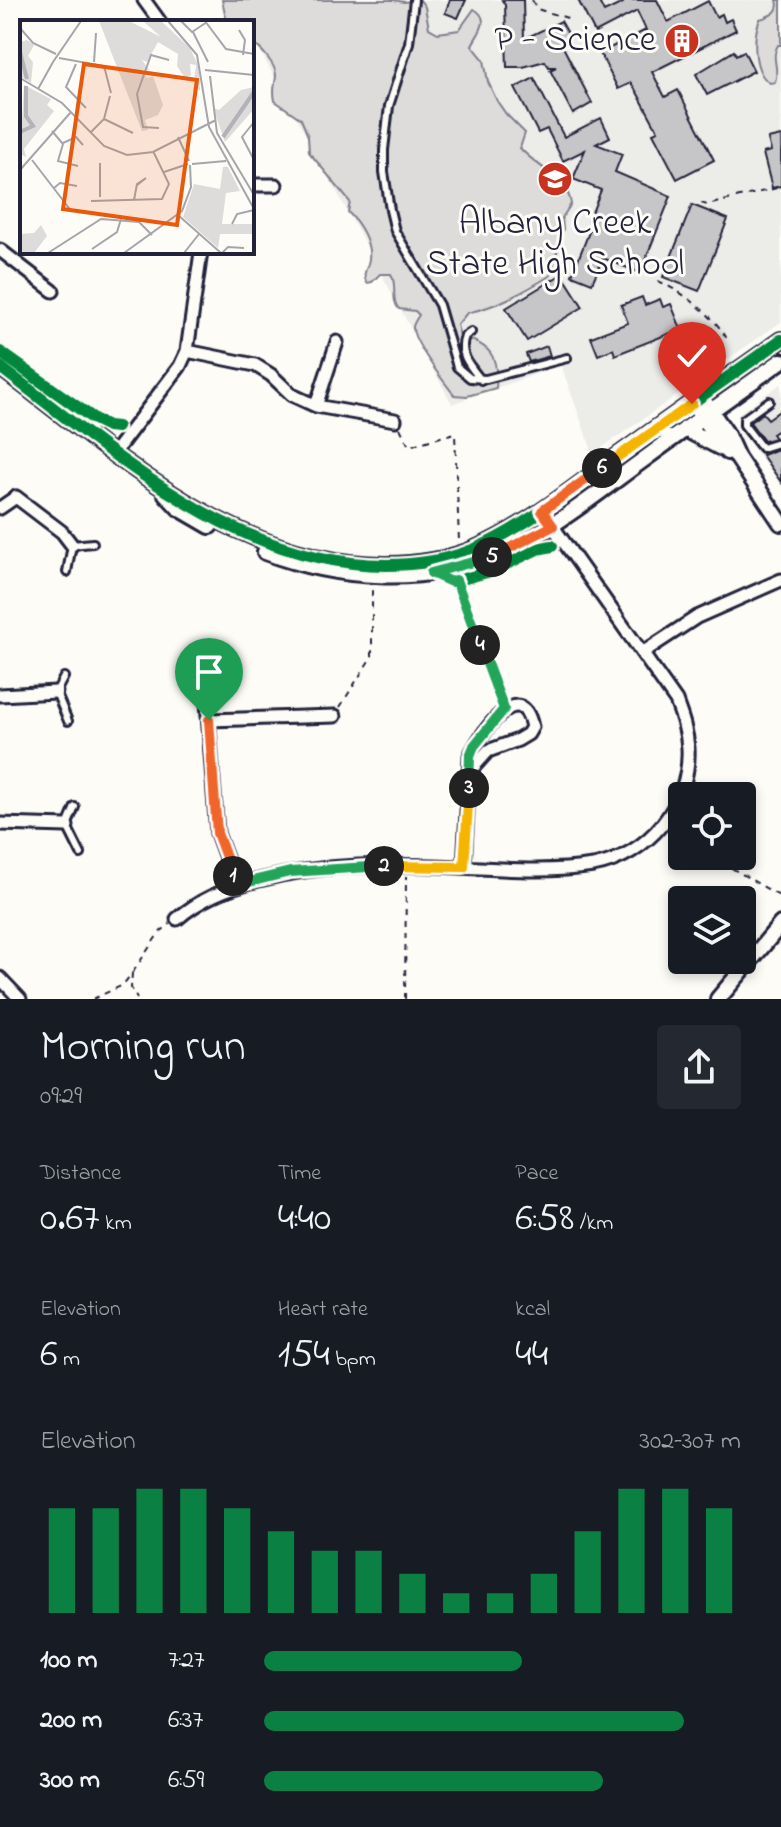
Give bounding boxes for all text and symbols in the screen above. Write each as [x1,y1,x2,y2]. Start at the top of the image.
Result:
place label: P - Science [494,15,657,68]
inset map [20,20,254,254]
building icon: P - Science [663,22,701,60]
school or university icon: Albany Creek State High School [536,160,574,198]
place label: Albany Creek State High School [426,198,684,292]
pin [658,322,726,404]
icon: check [670,334,714,378]
pin: 6 [582,448,622,488]
text: 6 [597,452,607,484]
pin: 5 [472,537,512,577]
text: 5 [486,541,498,573]
pin: 4 [460,625,500,665]
text: 4 [475,629,485,661]
pin [175,638,243,720]
icon: arrive [187,650,231,694]
pin: 3 [449,768,489,808]
text: 3 [464,772,474,804]
map controls [668,782,756,974]
button: locate [668,782,756,870]
pin: 2 [364,846,404,886]
text: 2 [379,850,389,882]
pin: 1 [213,856,253,896]
text: 1 [230,860,237,892]
button: layers [668,886,756,974]
text: Morning run [40,1016,246,1080]
button: share [657,1025,741,1109]
text: 09:29 [40,1078,82,1116]
text: Distance [40,1158,121,1190]
text: Time [278,1158,321,1190]
text: Pace [515,1158,558,1190]
text: 0.67 [40,1190,100,1249]
text: 4:40 [278,1190,331,1249]
text: 6:58 [515,1190,574,1249]
text: km [100,1208,132,1240]
text: /km [574,1208,613,1240]
text: Elevation [40,1294,121,1326]
text: Heart rate [278,1294,368,1326]
text: kcal [515,1294,550,1326]
text: 6 [40,1326,58,1385]
text: 154 [278,1326,330,1385]
text: 44 [515,1326,548,1385]
text: m [58,1344,80,1376]
text: bpm [330,1344,376,1376]
text: Elevation [40,1423,136,1461]
text: 302–307 m [639,1423,741,1461]
text: 100 m [40,1642,97,1680]
text: 7:27 [168,1642,205,1680]
text: 200 m [40,1702,102,1740]
text: 6:37 [168,1702,203,1740]
text: 300 m [40,1762,100,1800]
text: 6:59 [168,1762,204,1800]

